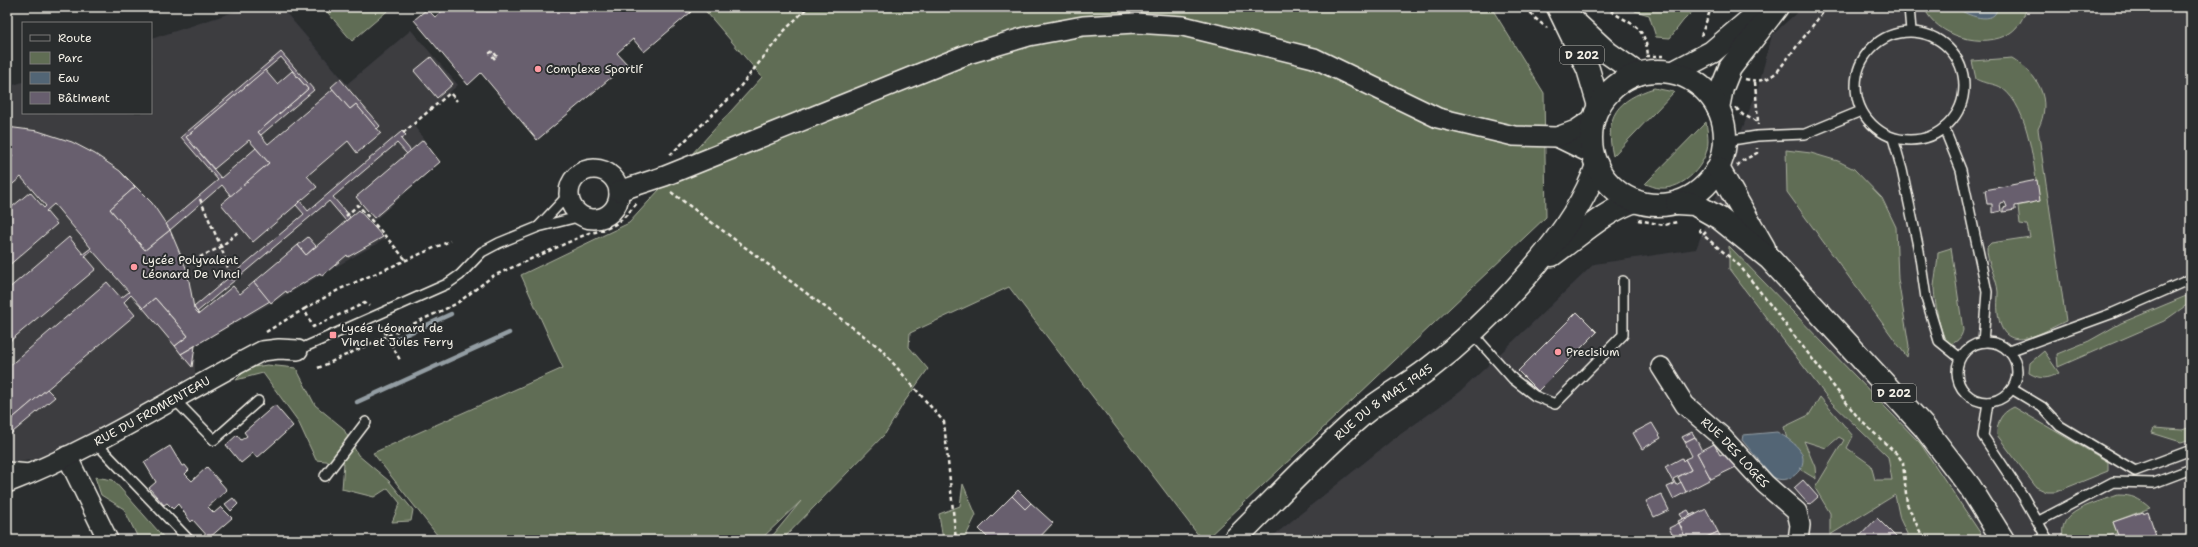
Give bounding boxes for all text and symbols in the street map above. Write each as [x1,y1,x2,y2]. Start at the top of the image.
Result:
legend [22,22,152,114]
text: Route [58,30,92,46]
road number: D 202 [1560,46,1604,64]
text: Parc [58,50,83,66]
place label: Complexe Sportif [546,61,644,77]
marker: Complexe Sportif [533,64,543,74]
text: Eau [58,70,80,86]
text: Bâtiment [58,90,110,106]
place label: Lycée Polyvalent Léonard De Vinci [142,252,240,282]
marker: Lycée Polyvalent Léonard De Vinci [129,262,139,272]
place label: Lycée Léonard de Vinci et Jules Ferry [341,320,454,350]
marker: Lycée Léonard de Vinci et Jules Ferry [328,330,338,340]
place label: Precisium [1566,344,1620,360]
marker: Precisium [1553,347,1563,357]
street label: RUE DU 8 MAI 1945 [1331,360,1436,444]
street label: RUE DU FROMENTEAU [91,373,213,450]
road number: D 202 [1872,384,1916,402]
street label: RUE DES LOGES [1697,414,1773,491]

